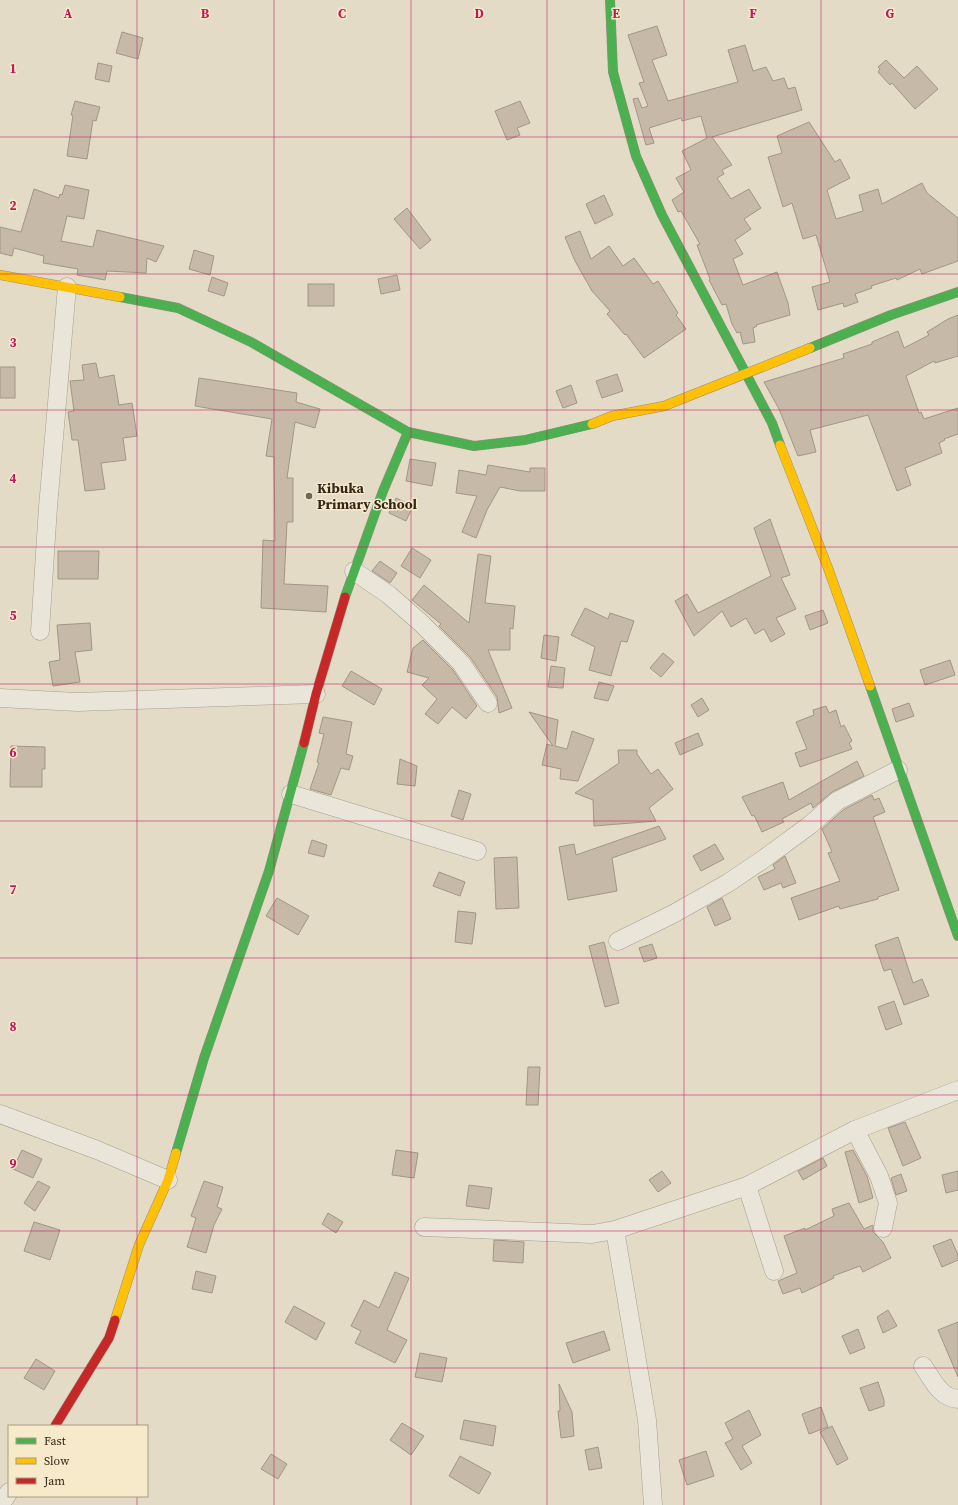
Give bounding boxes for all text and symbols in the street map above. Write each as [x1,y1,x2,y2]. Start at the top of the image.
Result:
text: A [64,5,73,22]
text: B [201,5,210,22]
text: C [338,5,346,22]
text: D [474,5,484,22]
text: E [612,5,620,22]
text: F [749,5,757,22]
text: G [886,5,895,22]
text: 1 [9,60,17,77]
text: 2 [9,197,17,214]
text: 3 [9,334,17,351]
text: 4 [9,470,17,487]
place label: Kibuka Primary School [317,478,418,514]
marker: Kibuka Primary School [304,491,314,501]
text: 5 [9,607,17,624]
text: 6 [9,744,17,761]
text: 7 [9,881,17,898]
text: 8 [9,1018,17,1035]
text: 9 [9,1155,17,1172]
legend [8,1425,148,1497]
text: Fast [44,1433,66,1449]
text: Slow [44,1453,70,1469]
text: Jam [43,1473,65,1489]

